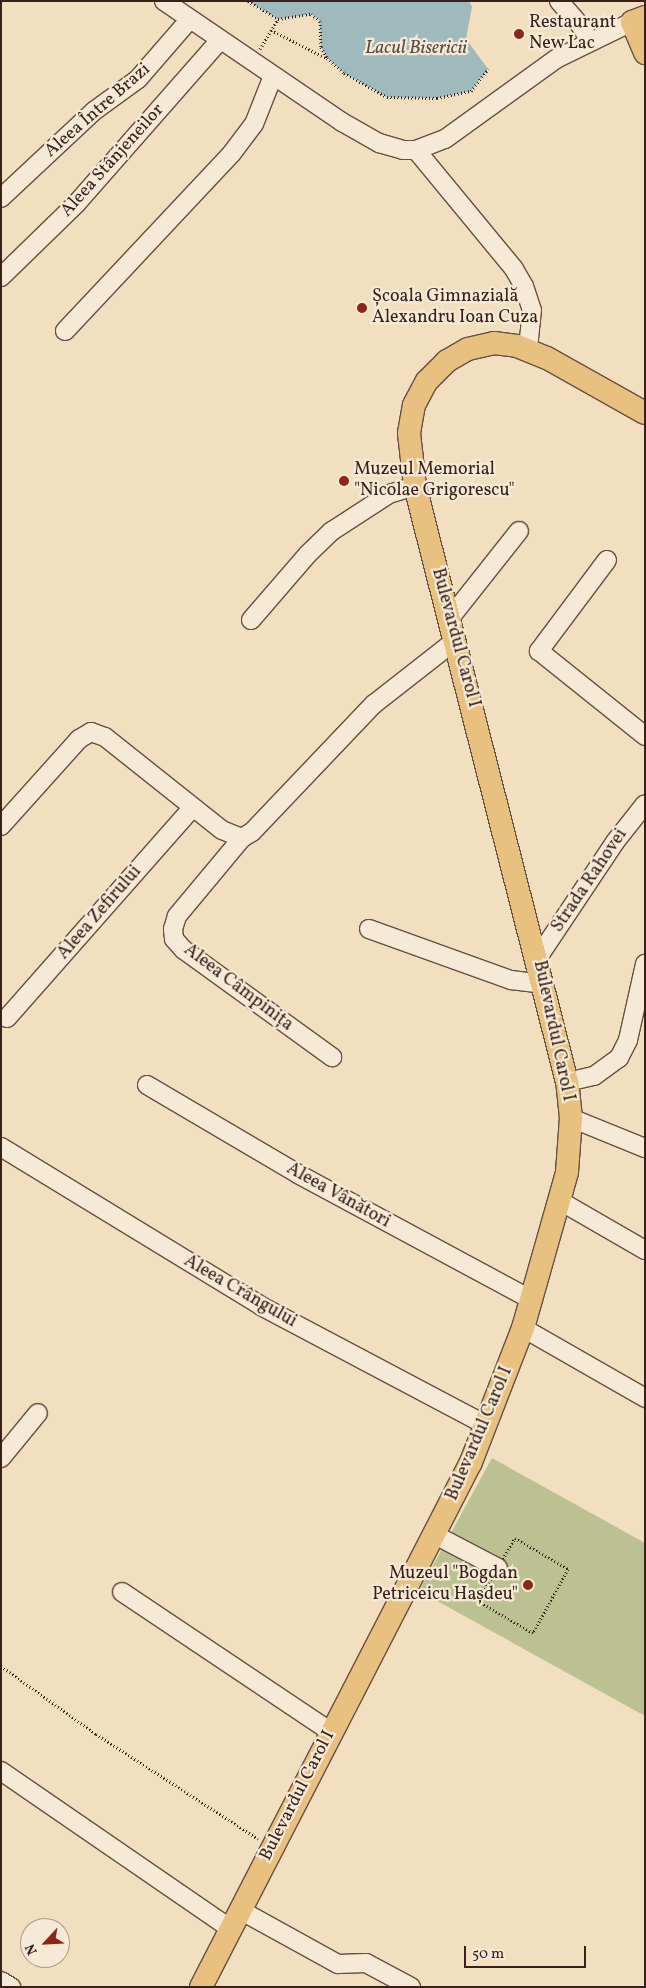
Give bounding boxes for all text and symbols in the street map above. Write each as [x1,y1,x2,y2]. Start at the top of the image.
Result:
place label: Restaurant New Lac [529,13,616,56]
marker: Restaurant New Lac [513,28,525,40]
water label: Lacul Bisericii [365,38,467,60]
street label: Aleea Între Brazi [41,59,155,163]
street label: Aleea Stânjeneilor [57,100,169,222]
place label: Școala Gimnazială Alexandru Ioan Cuza [372,287,538,330]
marker: Școala Gimnazială Alexandru Ioan Cuza [356,302,368,314]
place label: Muzeul Memorial "Nicolae Grigorescu" [354,460,515,502]
marker: Muzeul Memorial "Nicolae Grigorescu" [338,475,350,487]
street label: Bulevardul Carol I [426,566,484,710]
street label: Strada Rahovei [547,825,633,937]
street label: Aleea Zefirului [53,862,147,964]
street label: Aleea Câmpinița [179,940,297,1036]
street label: Bulevardul Carol I [528,959,578,1103]
street label: Aleea Vânători [282,1158,394,1234]
street label: Aleea Crângului [180,1251,300,1333]
street label: Bulevardul Carol I [442,1364,518,1504]
place label: Muzeul "Bogdan Petriceicu Hașdeu" [372,1564,518,1606]
marker: Muzeul "Bogdan Petriceicu Hașdeu" [522,1579,534,1591]
street label: Bulevardul Carol I [256,1727,340,1865]
north arrow [20,1918,70,1968]
scale bar [466,1936,588,1968]
text: N [21,1941,43,1958]
text: 50 m [472,1944,504,1965]

